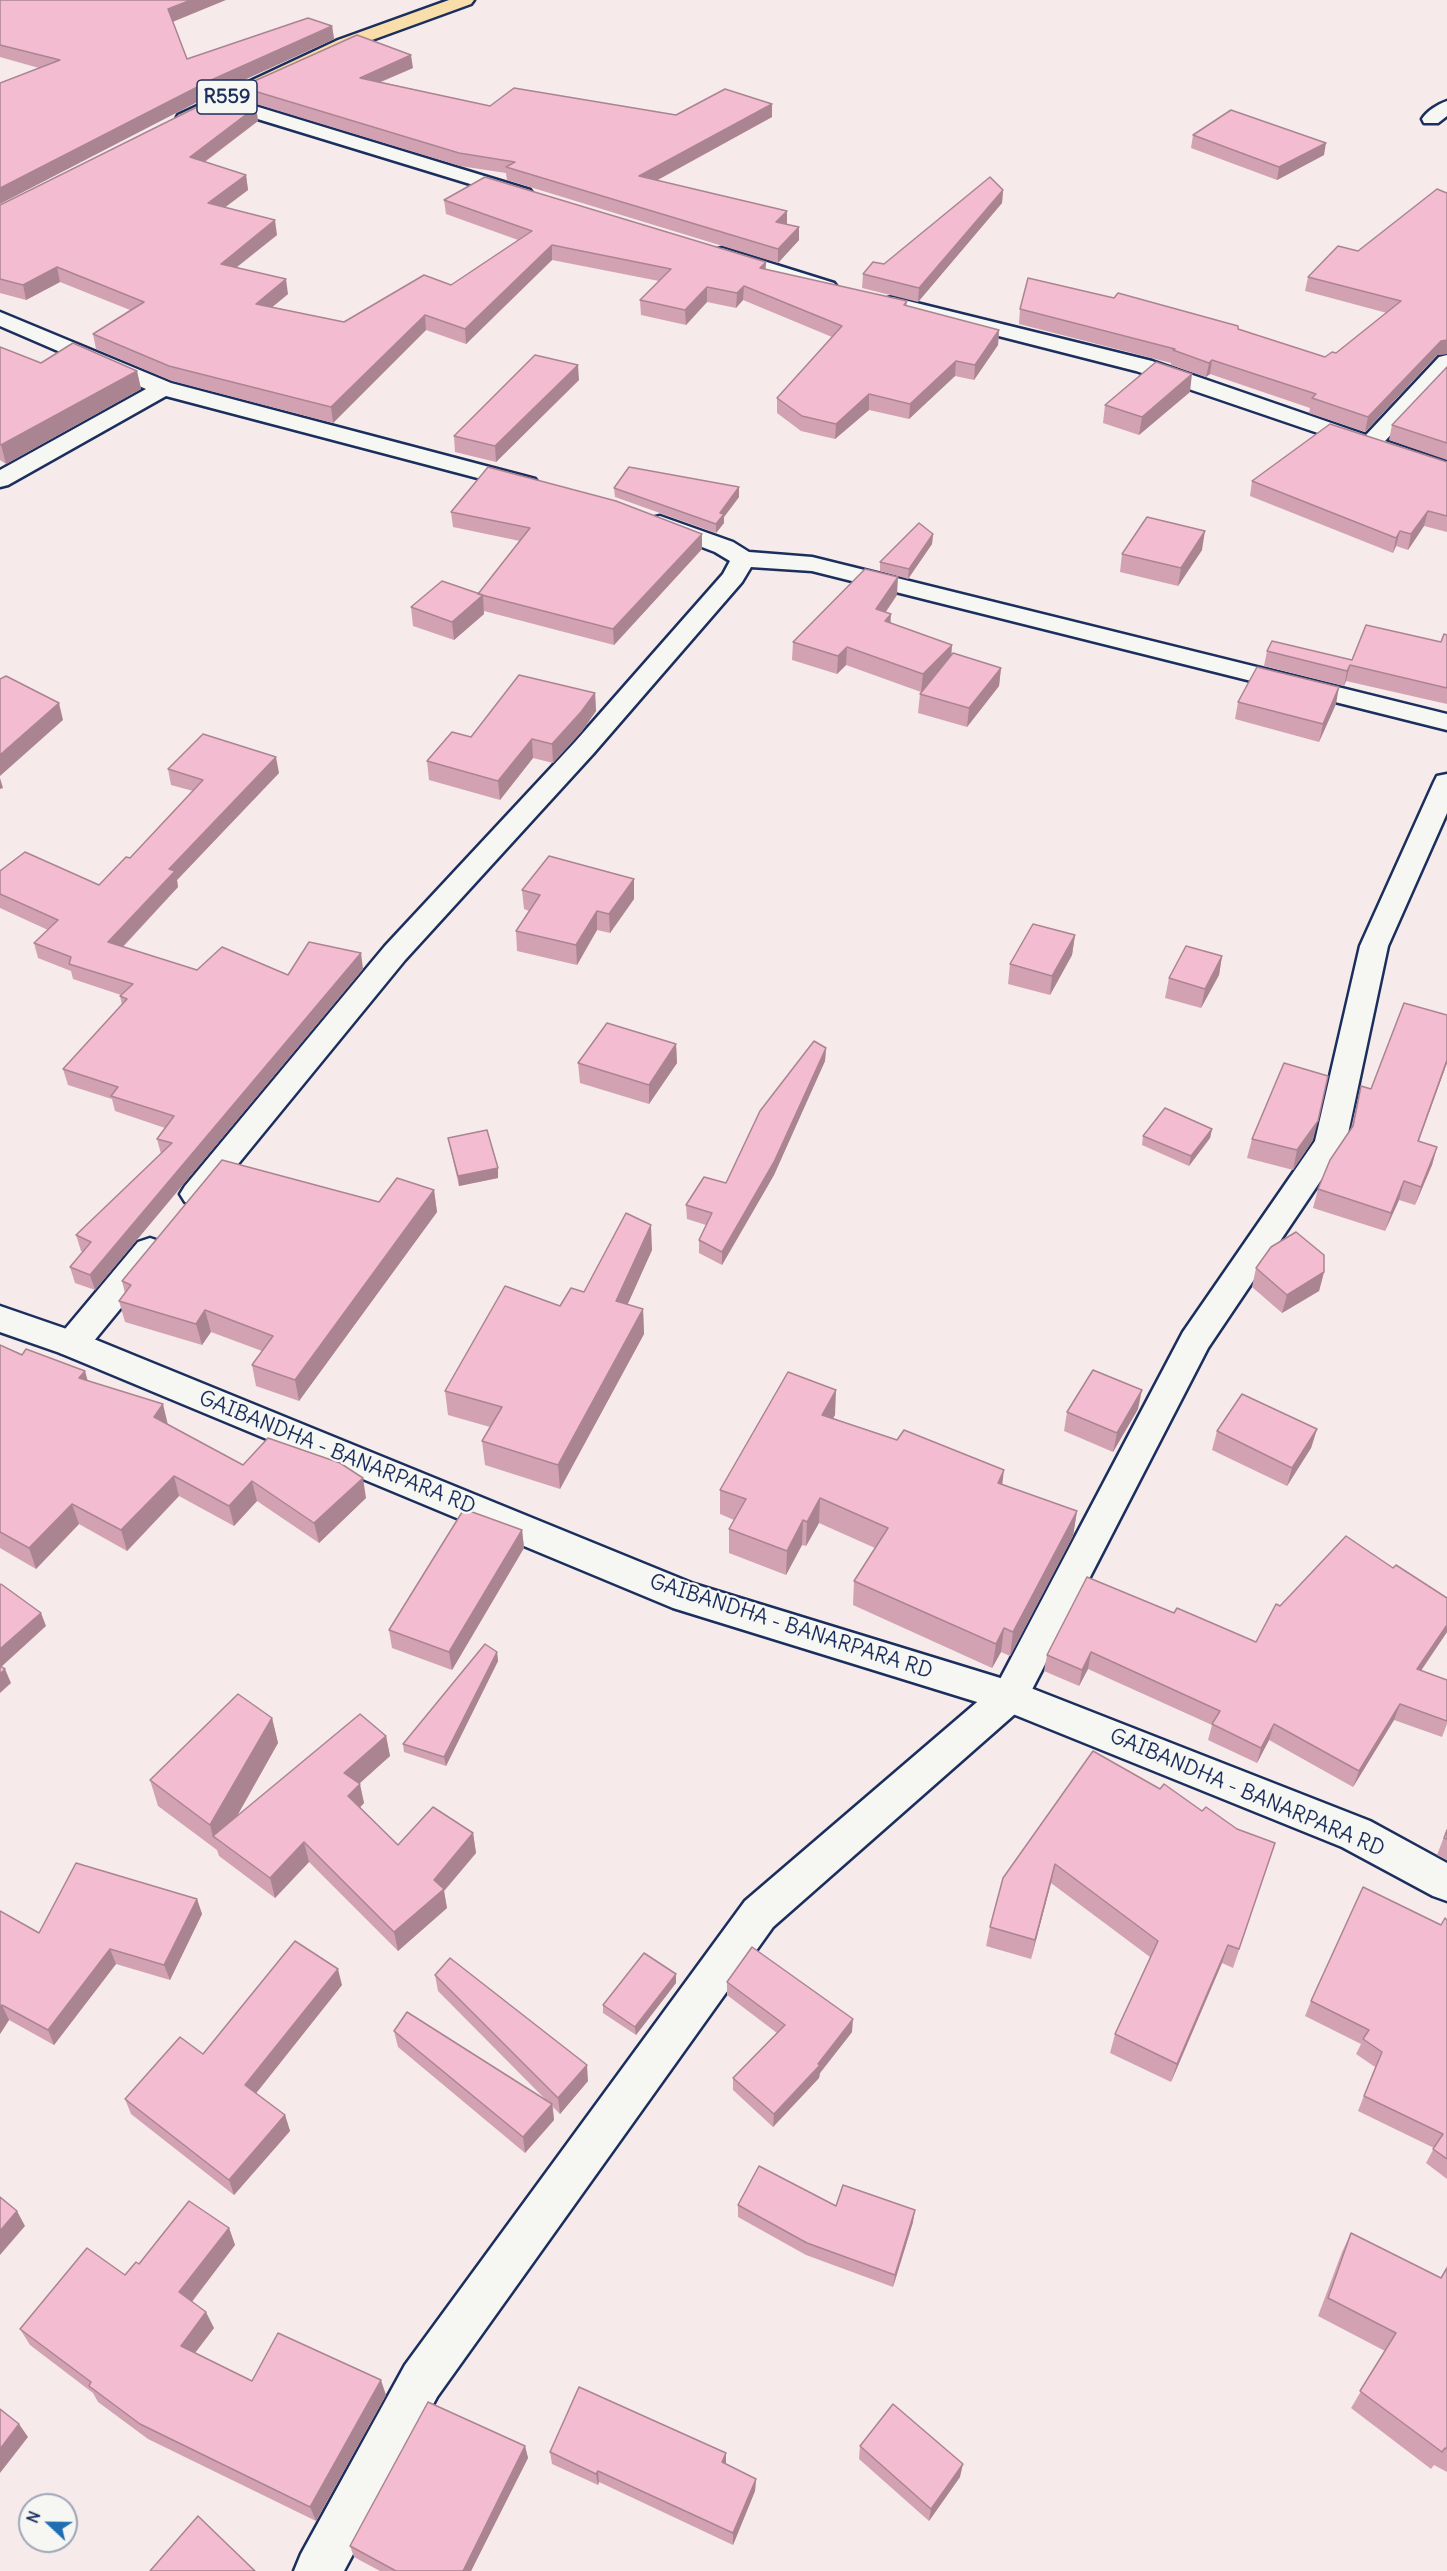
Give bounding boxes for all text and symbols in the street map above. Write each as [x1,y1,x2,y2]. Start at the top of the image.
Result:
road number: R559 [197,80,257,114]
street label: GAIBANDHA - BANARPARA RD [195,1386,479,1520]
street label: GAIBANDHA - BANARPARA RD [646,1569,936,1685]
street label: GAIBANDHA - BANARPARA RD [1106,1724,1388,1862]
north arrow [18,2493,78,2553]
text: N [22,2508,45,2526]

